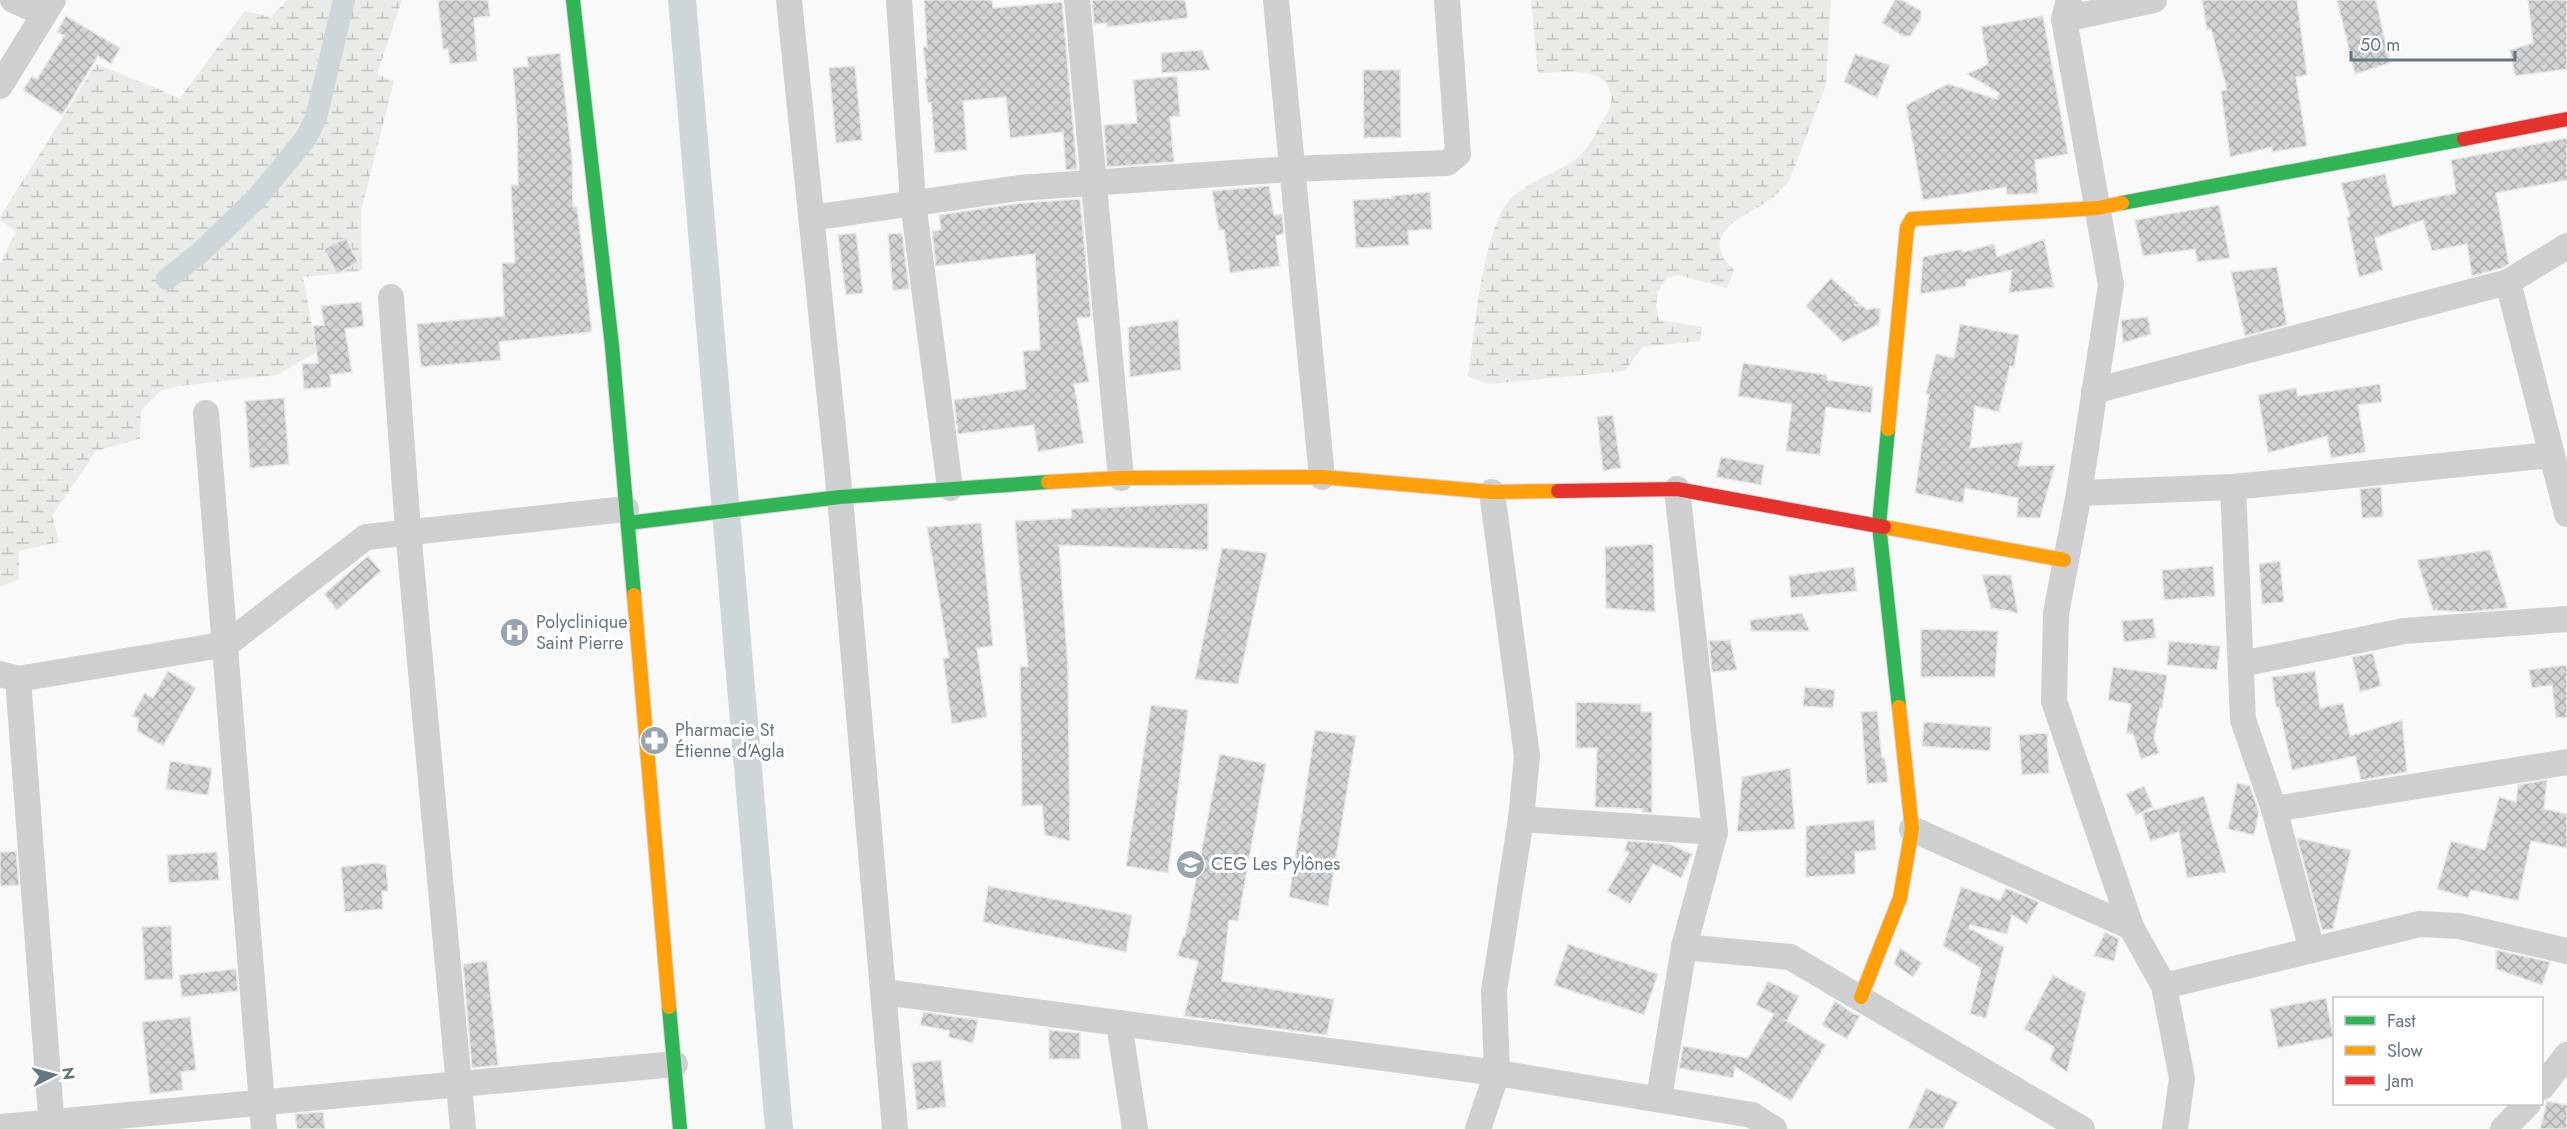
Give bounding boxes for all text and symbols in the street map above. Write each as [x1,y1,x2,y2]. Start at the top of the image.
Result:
scale bar [2351,24,2514,62]
text: 50 m [2360,32,2400,58]
place label: Polyclinique Saint Pierre [536,609,627,656]
hospital icon: Polyclinique Saint Pierre [499,616,531,648]
place label: Pharmacie St Étienne d'Agla [675,717,784,764]
pharmacy icon: Pharmacie St Étienne d'Agla [638,724,670,756]
school or university icon: CEG Les Pylônes [1174,848,1206,880]
place label: CEG Les Pylônes [1211,851,1340,877]
legend [2333,997,2543,1105]
text: Fast [2387,1008,2416,1034]
text: Slow [2387,1038,2424,1064]
north arrow [24,1045,84,1105]
text: N [56,1066,81,1081]
text: Jam [2385,1068,2414,1094]

